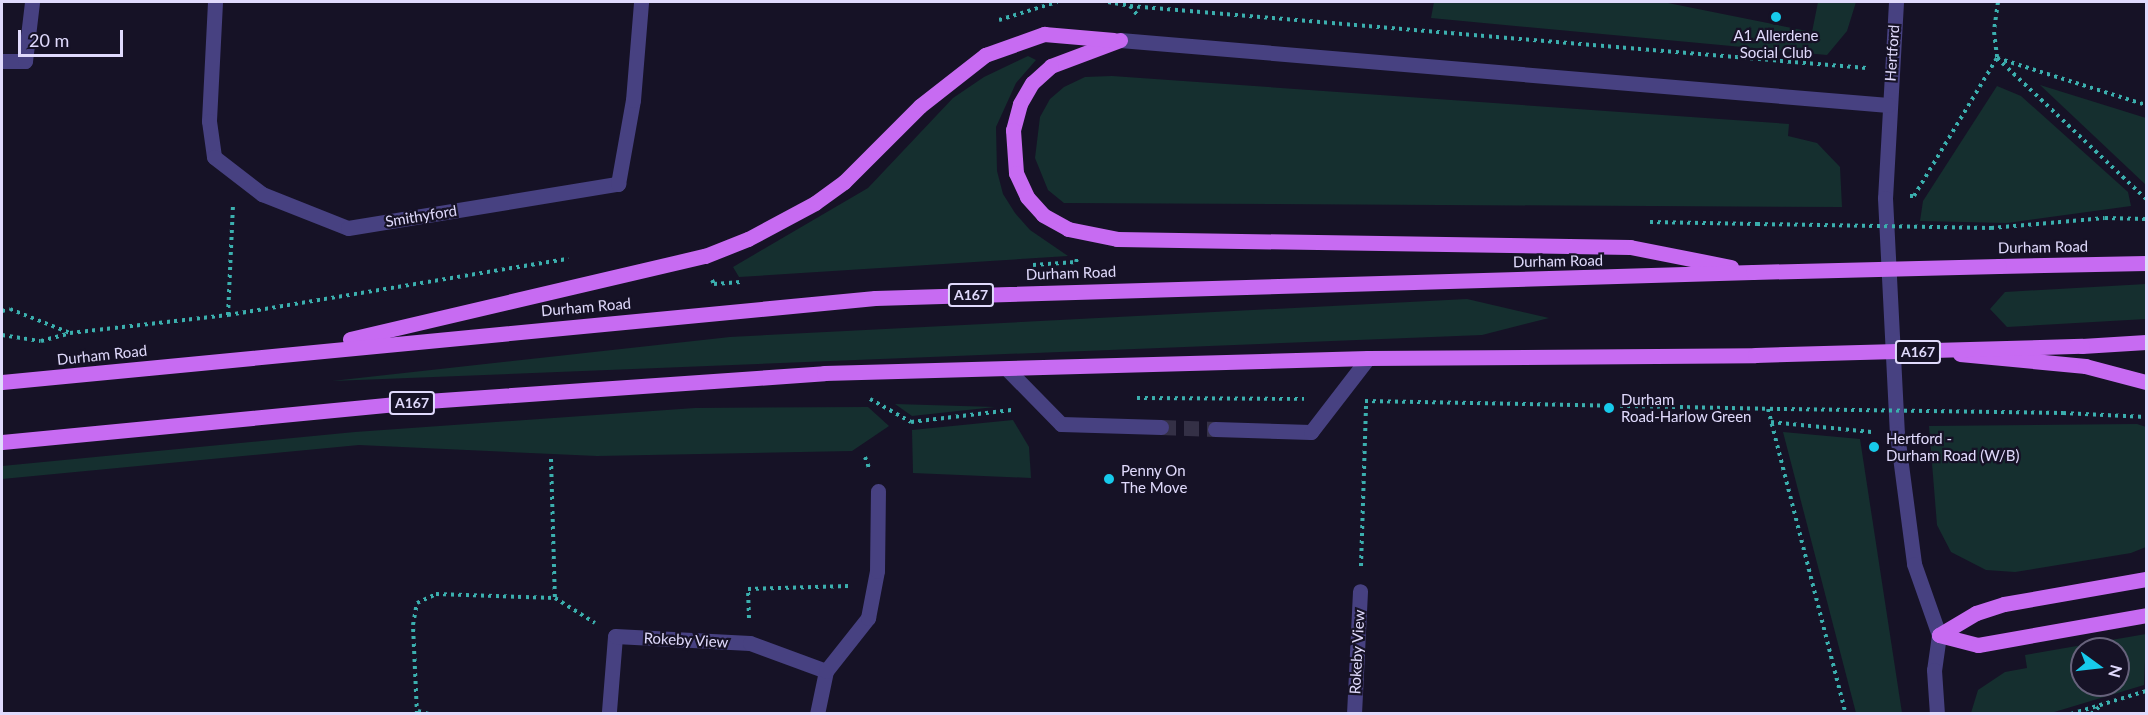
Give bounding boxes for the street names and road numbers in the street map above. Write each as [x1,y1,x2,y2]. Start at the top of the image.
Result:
street label: Hertford [1881,24,1903,82]
street label: Smithyford [384,201,458,231]
street label: Durham Road [1998,237,2088,257]
street label: Durham Road [1513,251,1603,271]
street label: Durham Road [1026,262,1116,284]
road number: A167 [947,284,995,306]
street label: Durham Road [540,294,632,320]
street label: Durham Road [56,341,148,369]
road number: A167 [1894,341,1942,363]
road number: A167 [388,392,436,414]
street label: Rokeby View [1346,609,1368,695]
street label: Rokeby View [643,629,729,651]

